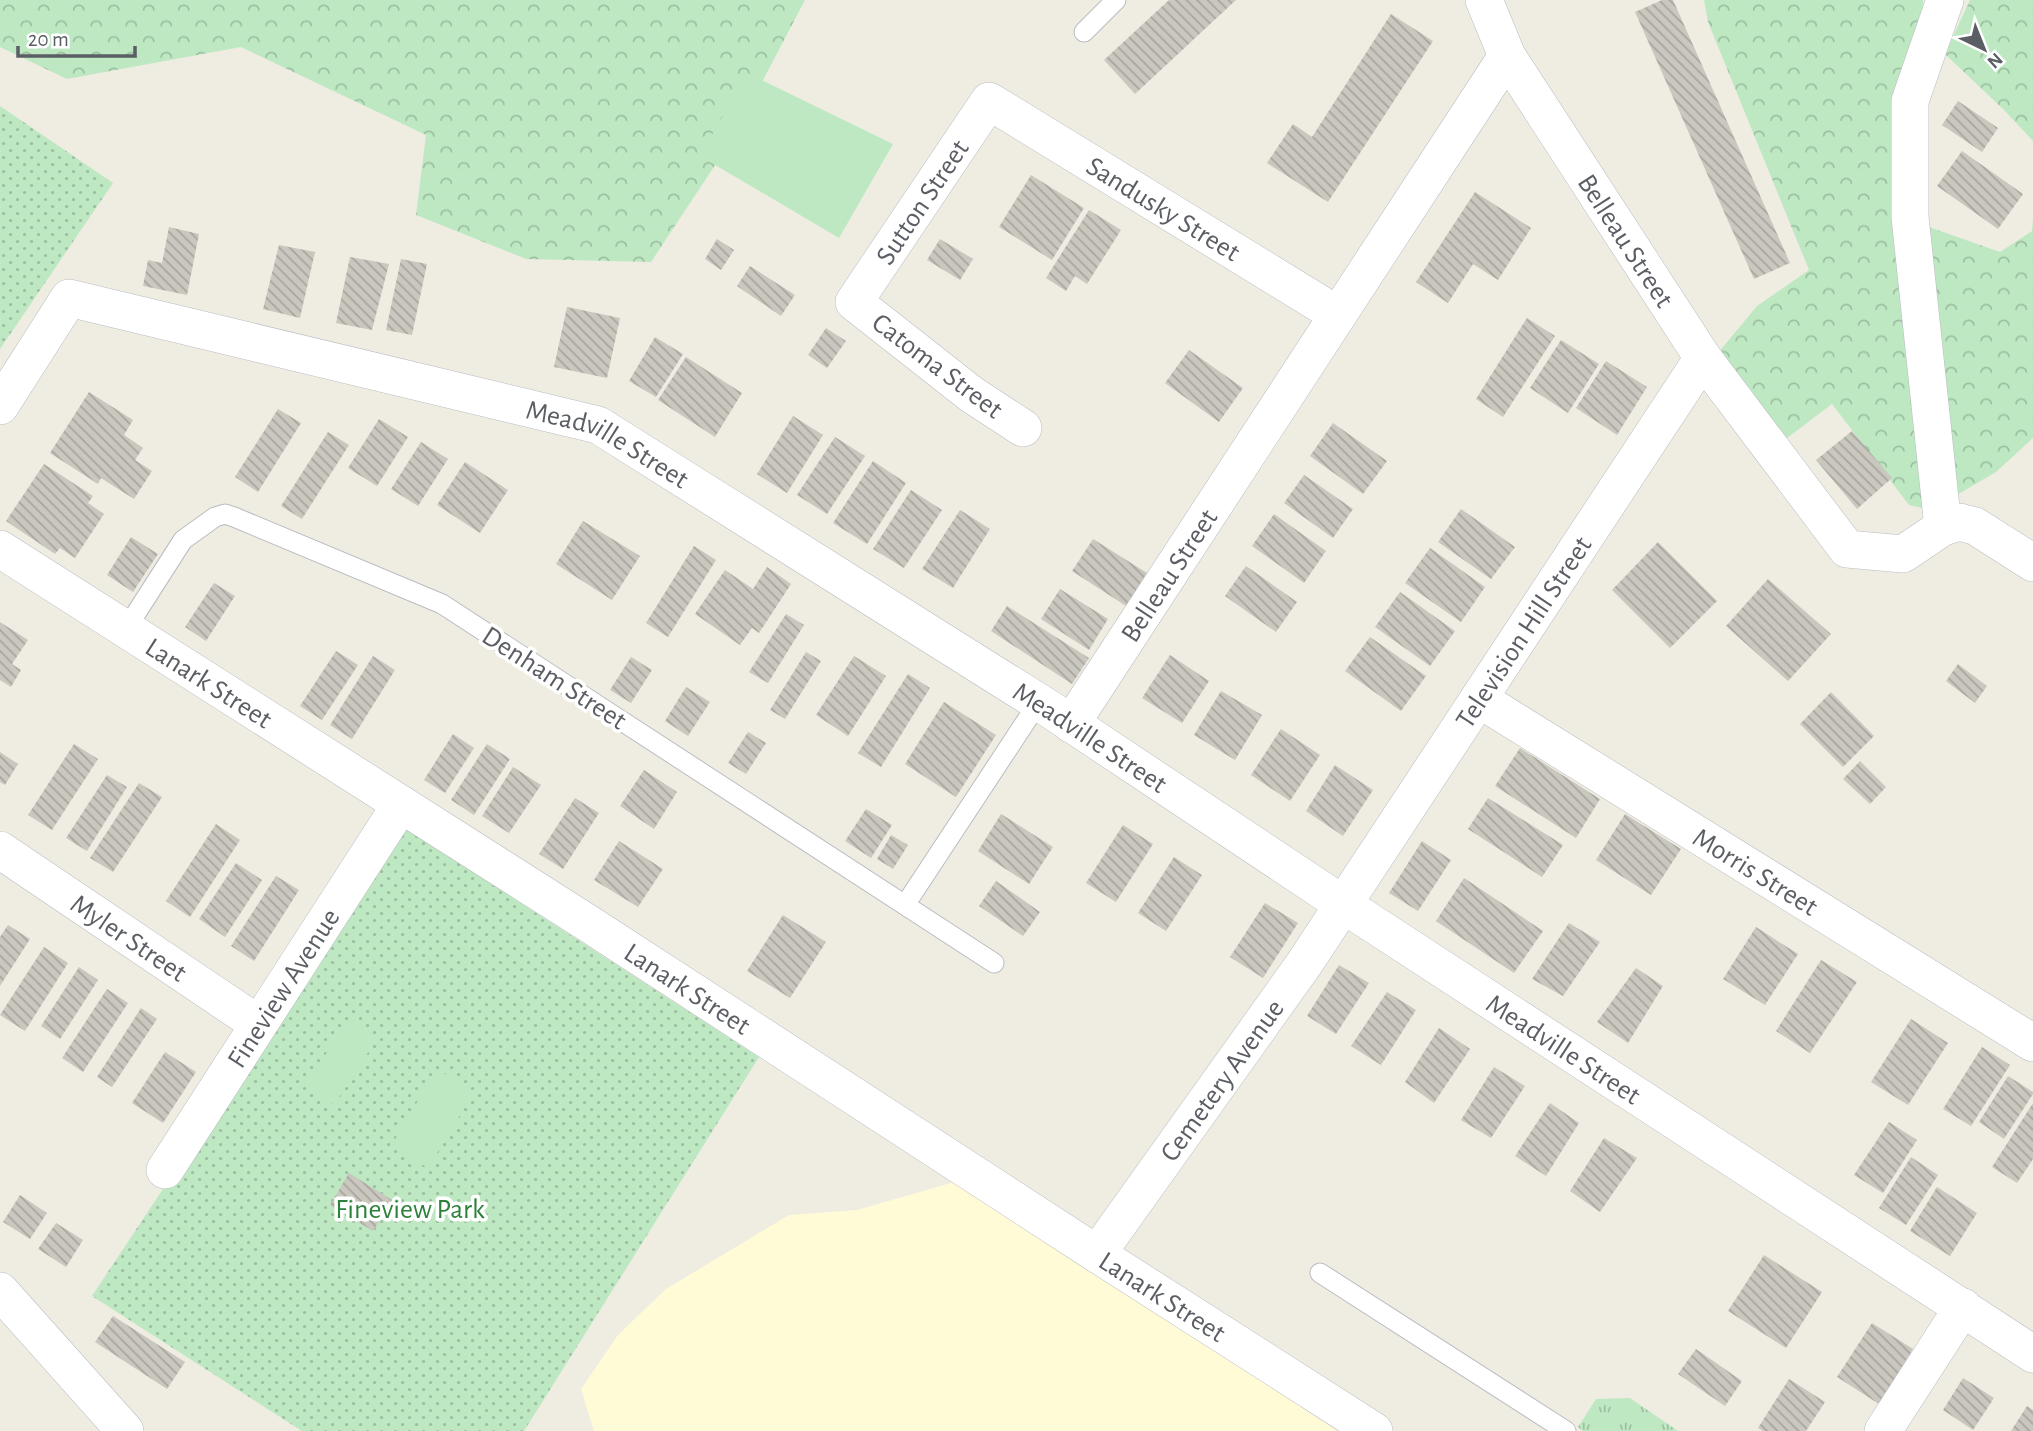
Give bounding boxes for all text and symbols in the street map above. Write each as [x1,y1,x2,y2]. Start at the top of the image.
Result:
scale bar [18,14,135,58]
north arrow [1949,14,2019,84]
text: 20 m [28,29,69,50]
text: N [1983,49,2006,72]
street label: Sutton Street [872,135,975,270]
street label: Sandusky Street [1081,152,1244,267]
street label: Belleau Street [1572,170,1678,313]
street label: Catoma Street [866,309,1007,425]
street label: Meadville Street [523,396,693,494]
street label: Belleau Street [1117,505,1223,647]
street label: Television Hill Street [1451,532,1598,734]
street label: Denham Street [477,622,631,736]
street label: Lanark Street [140,633,276,734]
street label: Meadville Street [1008,678,1171,799]
street label: Morris Street [1688,824,1822,922]
street label: Myler Street [65,890,191,988]
street label: Fineview Avenue [223,904,346,1073]
street label: Lanark Street [619,939,755,1041]
street label: Meadville Street [1481,990,1645,1110]
street label: Cemetery Avenue [1156,995,1290,1167]
park label: Fineview Park [335,1196,485,1224]
street label: Lanark Street [1093,1247,1230,1348]

